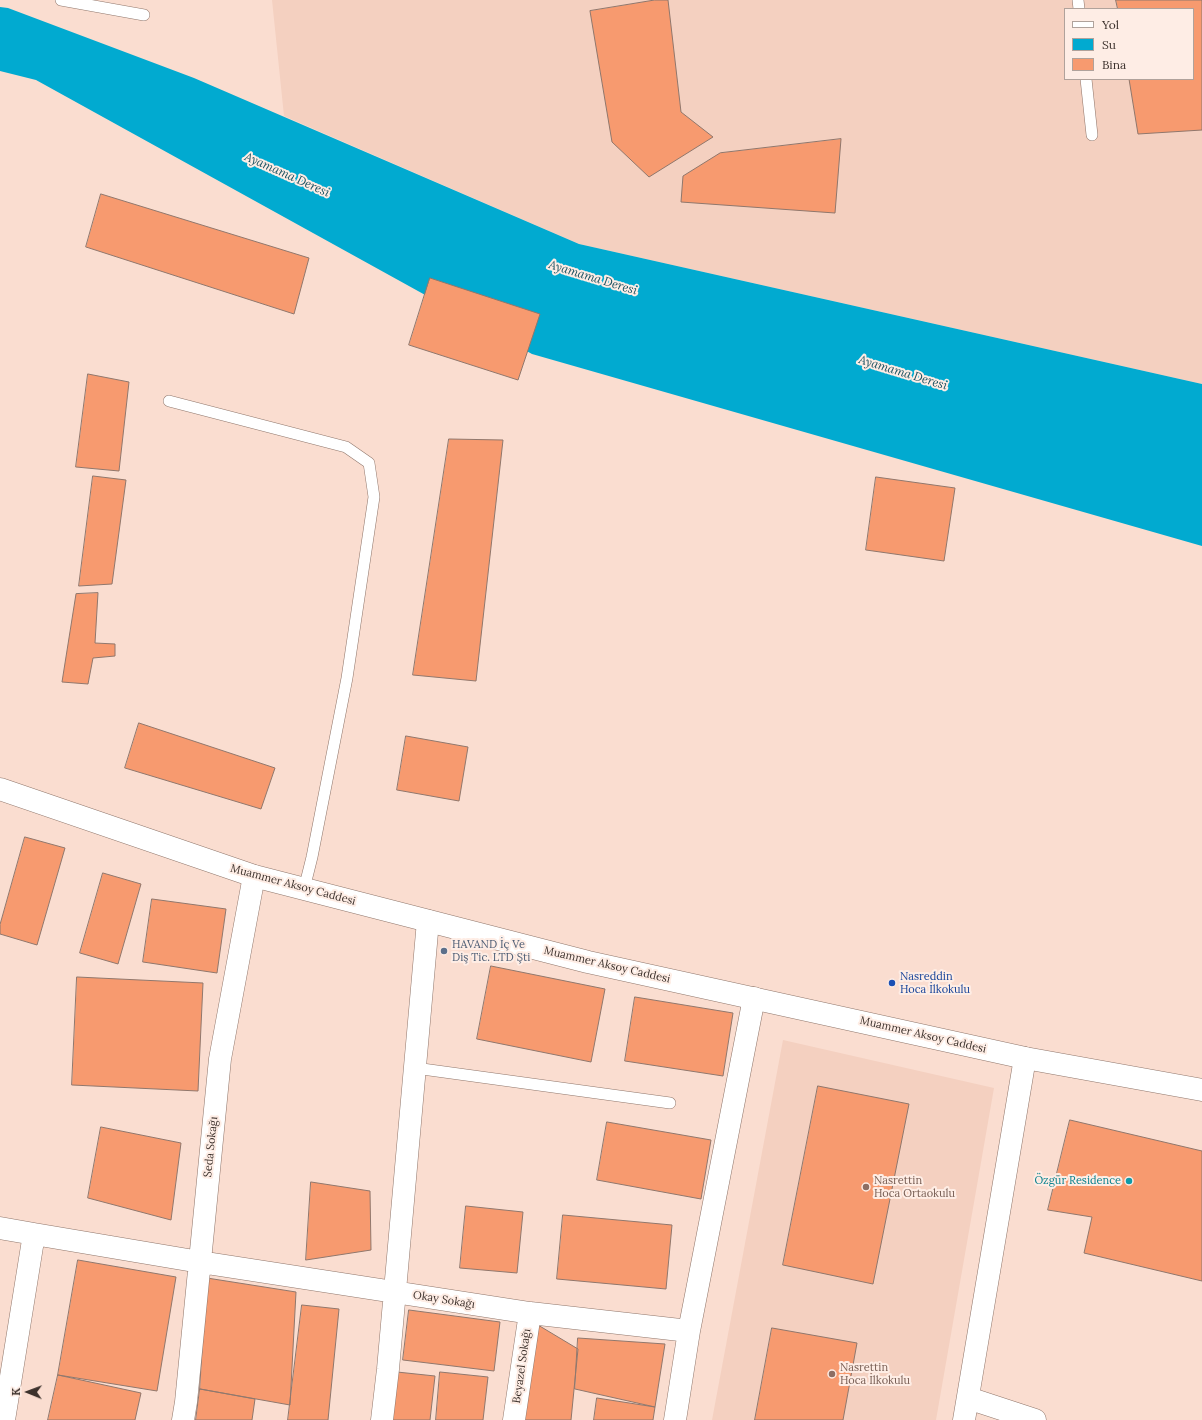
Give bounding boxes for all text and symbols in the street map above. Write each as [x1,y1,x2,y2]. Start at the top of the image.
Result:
legend [1064,8,1194,80]
text: Yol [1102,17,1119,32]
text: Su [1102,37,1116,52]
text: Bina [1102,57,1126,72]
water label: Ayamama Deresi [242,150,332,200]
water label: Ayamama Deresi [547,258,639,298]
water label: Ayamama Deresi [857,353,949,393]
street label: Muammer Aksoy Caddesi [229,862,357,908]
place label: HAVAND İç Ve Diş Tic. LTD Şti [452,938,530,964]
street label: Muammer Aksoy Caddesi [543,944,671,986]
marker: HAVAND İç Ve Diş Tic. LTD Şti [439,946,449,956]
place label: Nasreddin Hoca İlkokulu [900,970,970,996]
marker: Nasreddin Hoca İlkokulu [887,978,897,988]
street label: Muammer Aksoy Caddesi [859,1014,987,1056]
street label: Seda Sokağı [201,1116,221,1178]
place label: Nasrettin Hoca Ortaokulu [874,1174,955,1200]
place label: Özgür Residence [1034,1174,1121,1188]
marker: Özgür Residence [1124,1176,1134,1186]
marker: Nasrettin Hoca Ortaokulu [861,1182,871,1192]
street label: Okay Sokağı [412,1289,476,1311]
street label: Beyazel Sokağı [510,1328,534,1404]
place label: Nasrettin Hoca İlkokulu [840,1361,910,1387]
marker: Nasrettin Hoca İlkokulu [827,1369,837,1379]
north arrow [8,1372,48,1412]
text: K [9,1388,23,1396]

